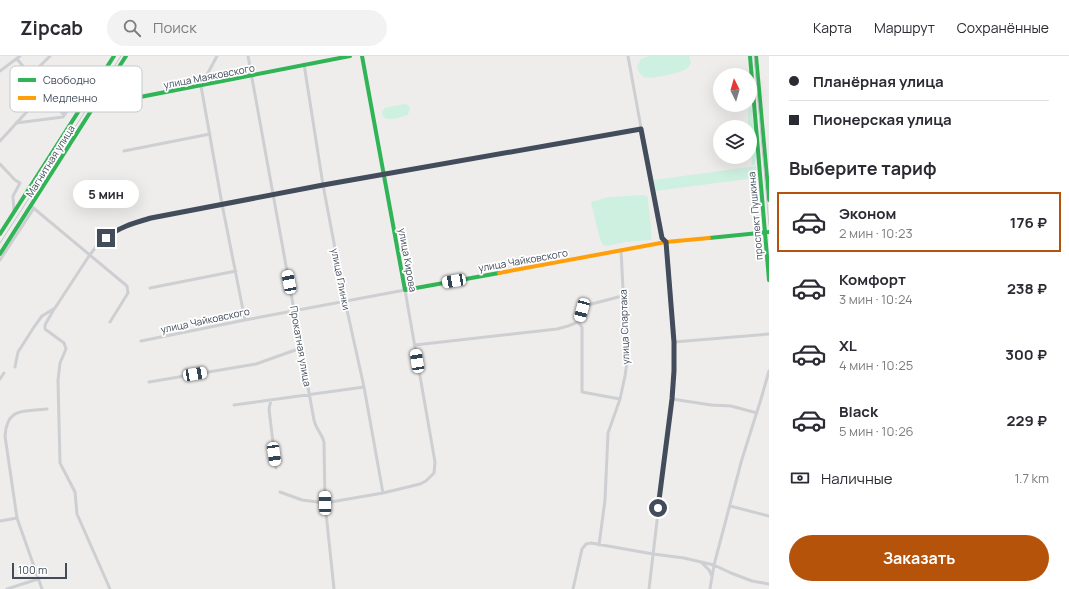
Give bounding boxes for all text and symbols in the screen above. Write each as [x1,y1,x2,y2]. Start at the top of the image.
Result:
search box [107,10,387,46]
text: Zipcab [20,15,83,41]
icon: search [121,17,143,39]
text: Поиск [153,17,197,38]
text: Карта [813,18,852,37]
text: Маршрут [874,18,935,37]
text: Сохранённые [957,18,1049,37]
street label: улица Маяковского [162,60,256,92]
legend [10,66,142,112]
north arrow [713,68,757,112]
map controls [713,68,757,164]
text: Планёрная улица [813,71,944,92]
text: Свободно [43,72,96,87]
text: Медленно [43,90,98,105]
text: Пионерская улица [813,109,952,130]
button: layers [713,120,757,164]
street label: Магнитная улица [22,122,78,200]
text: Выберите тариф [789,156,937,180]
street label: проспект Пушкина [744,171,766,261]
callout: 5 мин [73,180,139,208]
text: 5 мин [88,185,124,203]
text: Эконом [839,203,896,224]
icon: car [791,204,827,240]
text: 176 ₽ [1010,212,1047,233]
text: 2 мин · 10:23 [839,224,913,242]
street label: улица Кирова [395,227,421,293]
route end [97,229,115,247]
street label: улица Чайковского [477,245,569,275]
street label: улица Глинки [328,247,354,311]
car [281,269,297,295]
text: Комфорт [839,269,906,290]
icon: car [791,270,827,306]
car [441,273,467,289]
text: 238 ₽ [1007,278,1047,299]
street label: улица Спартака [616,289,632,365]
text: 3 мин · 10:24 [839,290,913,308]
car [573,297,591,323]
street label: улица Чайковского [159,304,251,336]
street label: Прокатная улица [287,305,315,387]
text: XL [839,335,857,356]
icon: car [791,336,827,372]
text: 300 ₽ [1005,344,1047,365]
car [409,348,425,374]
text: 4 мин · 10:25 [839,356,913,374]
car [182,366,208,382]
text: Black [839,401,878,422]
icon: car [791,402,827,438]
text: 229 ₽ [1007,410,1047,431]
text: 5 мин · 10:26 [839,422,914,440]
car [266,441,282,467]
icon: cash [789,467,811,489]
text: Наличные [821,468,893,489]
text: 1.7 km [1015,469,1049,487]
car [319,491,331,515]
route start [649,499,667,517]
button: Заказать [789,535,1049,581]
scale bar [12,561,67,580]
text: 100 m [18,562,47,577]

